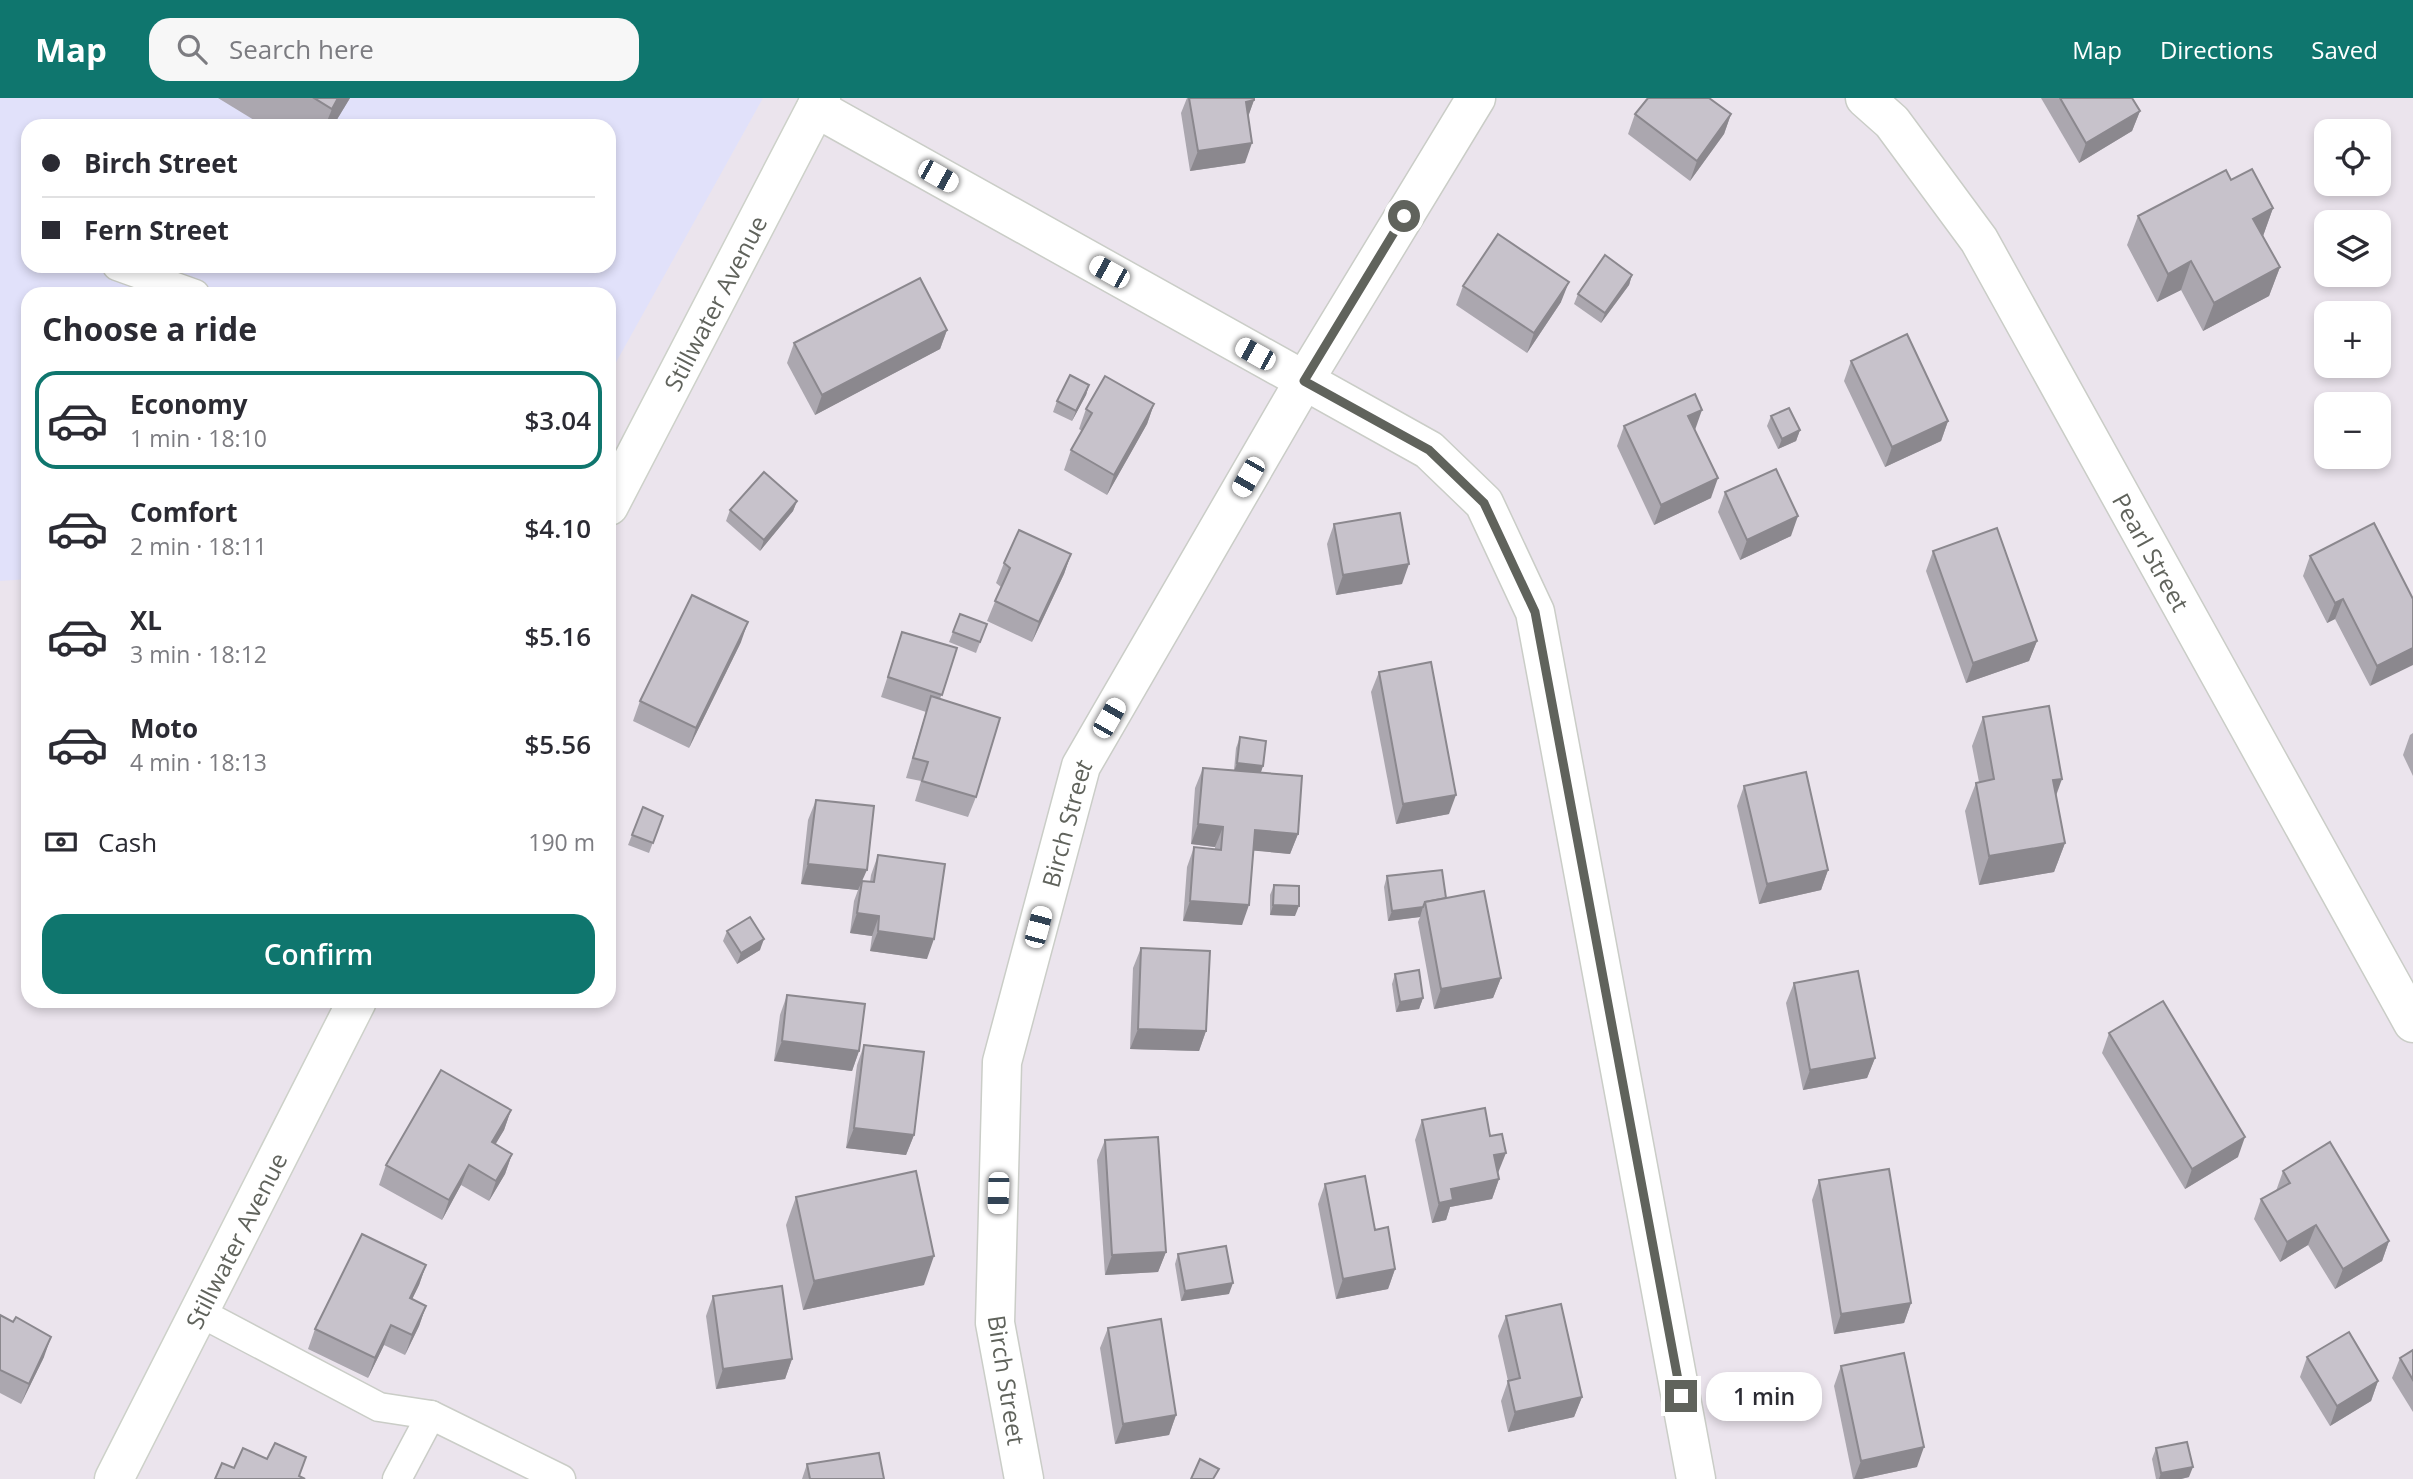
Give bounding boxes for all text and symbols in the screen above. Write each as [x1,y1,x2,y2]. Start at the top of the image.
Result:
search box [149,18,639,81]
text: Map [35,27,107,72]
icon: search [173,30,211,68]
text: Search here [229,31,374,67]
text: Map [2072,33,2122,66]
text: Directions [2160,33,2273,66]
text: Saved [2311,33,2378,66]
map controls [2314,119,2391,469]
button: locate [2314,119,2391,196]
text: Birch Street [84,145,238,181]
car [915,157,962,195]
route start [1388,200,1420,232]
street label: Stillwater Avenue [655,209,774,396]
button: layers [2314,210,2391,287]
text: Fern Street [84,212,229,248]
car [1086,253,1133,291]
button: + [2314,301,2391,378]
text: Choose a ride [42,307,257,350]
car [1232,335,1279,373]
text: Economy [130,386,248,422]
icon: car [46,389,109,452]
button: − [2314,392,2391,469]
text: $3.04 [524,402,591,438]
text: 1 min · 18:10 [130,422,267,454]
car [1229,454,1268,500]
street label: Pearl Street [2106,487,2198,617]
text: Comfort [130,494,237,530]
icon: car [46,497,109,560]
text: $4.10 [524,510,591,546]
text: 2 min · 18:11 [130,530,267,562]
text: XL [130,602,162,638]
icon: car [46,605,109,668]
text: $5.16 [524,618,591,654]
text: 3 min · 18:12 [130,638,267,670]
car [1090,695,1129,741]
text: Moto [130,710,198,746]
icon: car [46,713,109,776]
text: $5.56 [524,726,591,762]
text: 4 min · 18:13 [130,746,267,778]
street label: Birch Street [1033,752,1098,891]
icon: cash [42,823,80,861]
text: Cash [98,824,157,860]
text: 190 m [528,826,595,858]
car [1023,904,1054,950]
button: Confirm [42,914,595,994]
street label: Stillwater Avenue [177,1146,294,1334]
car [987,1172,1010,1214]
street label: Birch Street [980,1313,1034,1447]
callout: 1 min [1706,1372,1821,1420]
route end [1665,1380,1697,1412]
text: 1 min [1733,1380,1795,1412]

